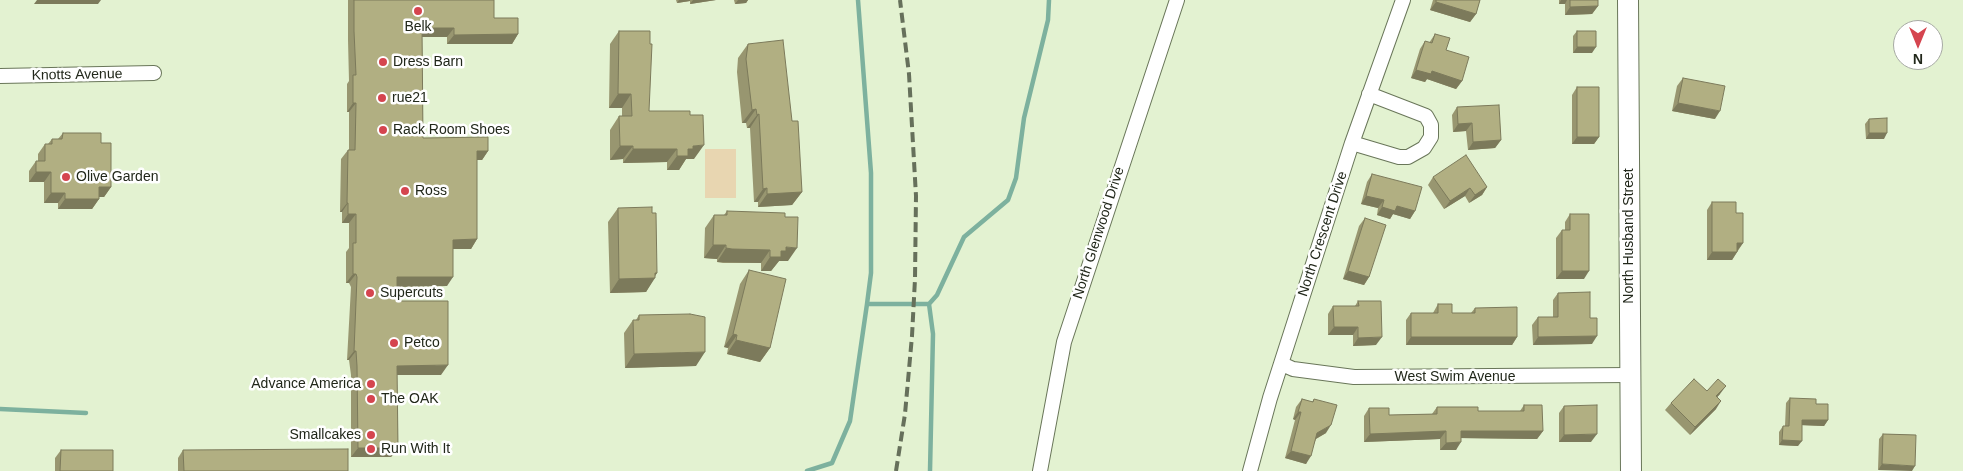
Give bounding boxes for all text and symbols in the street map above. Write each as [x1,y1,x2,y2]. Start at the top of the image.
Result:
marker: Belk [412,5,424,17]
place label: Belk [404,19,432,35]
north arrow [1893,20,1943,70]
text: N [1913,51,1923,67]
place label: Dress Barn [393,54,463,70]
marker: Dress Barn [377,56,389,68]
street label: Knotts Avenue [31,66,123,84]
place label: rue21 [392,90,428,106]
marker: rue21 [376,92,388,104]
place label: Rack Room Shoes [393,122,510,138]
marker: Rack Room Shoes [377,124,389,136]
street label: North Glenwood Drive [1070,165,1128,301]
street label: North Husband Street [1621,168,1637,304]
place label: Olive Garden [76,169,158,185]
street label: North Crescent Drive [1295,169,1351,299]
marker: Olive Garden [60,171,72,183]
place label: Ross [415,183,447,199]
marker: Ross [399,185,411,197]
place label: Supercuts [380,285,443,301]
marker: Supercuts [364,287,376,299]
place label: Petco [404,335,440,351]
marker: Petco [388,337,400,349]
street label: West Swim Avenue [1395,369,1515,385]
place label: Advance America [251,376,361,392]
marker: Advance America [365,378,377,390]
place label: The OAK [381,391,439,407]
marker: The OAK [365,393,377,405]
place label: Smallcakes [289,427,361,443]
marker: Smallcakes [365,429,377,441]
place label: Run With It [381,441,450,457]
marker: Run With It [365,443,377,455]

